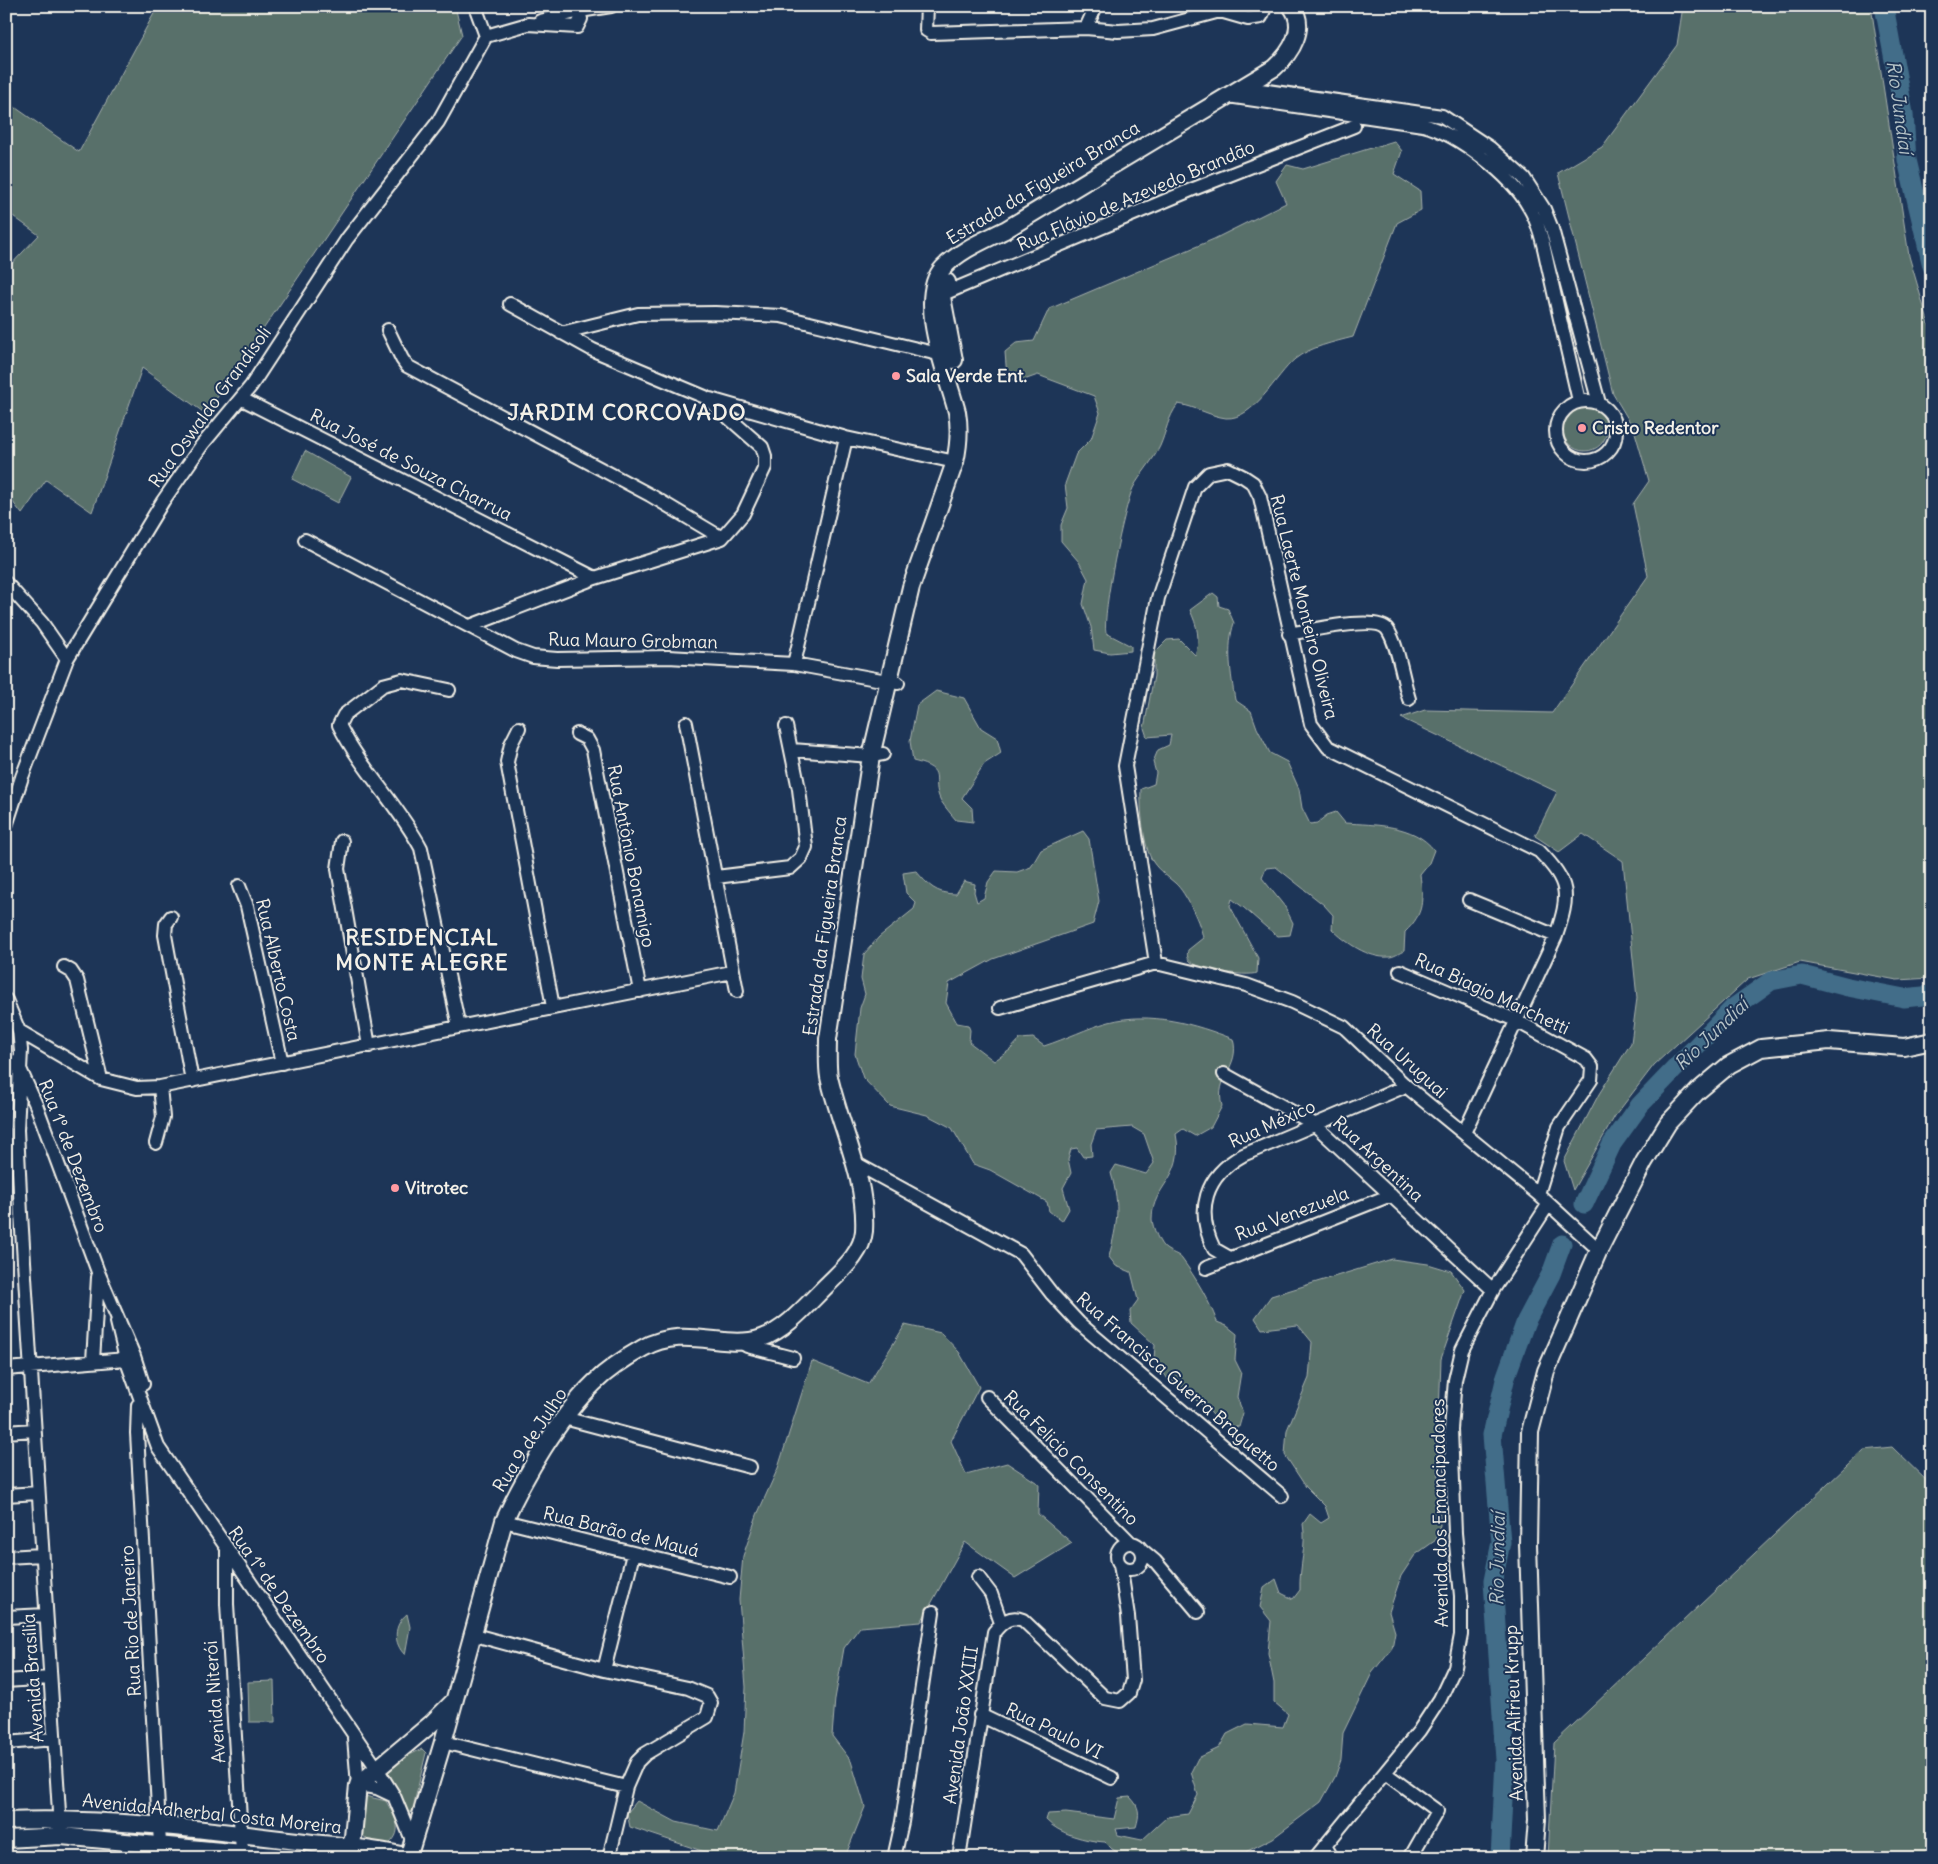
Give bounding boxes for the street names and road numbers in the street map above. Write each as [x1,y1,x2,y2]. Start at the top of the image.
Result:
street label: Estrada da Figueira Branca [942,116,1144,249]
street label: Rua Flávio de Azevedo Brandão [1014,135,1258,256]
street label: Rua Oswaldo Grandisoli [143,322,276,492]
street label: Rua José de Souza Charrua [306,404,516,526]
street label: Rua Laerte Monteiro Oliveira [1265,492,1344,722]
street label: Rua Mauro Grobman [548,628,718,653]
street label: Rua Antônio Bonamigo [602,763,661,949]
street label: Estrada da Figueira Branca [798,815,851,1037]
street label: Rua Alberto Costa [251,896,306,1043]
street label: Rua Biagio Marchetti [1411,948,1573,1040]
street label: Rua Uruguai [1362,1018,1453,1103]
street label: Rua 1º de Dezembro [34,1076,113,1236]
street label: Rua México [1225,1094,1319,1153]
street label: Rua Argentina [1328,1111,1429,1207]
street label: Rua Venezuela [1232,1181,1352,1246]
street label: Rua Francisca Guerra Braguetto [1072,1287,1285,1476]
street label: Rua 9 de Julho [487,1383,572,1496]
street label: Rua Felicio Consentino [999,1385,1144,1530]
street label: Avenida dos Emancipadores [1426,1398,1453,1628]
street label: Rua Barão de Mauá [541,1501,702,1562]
street label: Rua 1º de Dezembro [223,1522,335,1668]
street label: Rua Rio de Janeiro [115,1545,146,1697]
street label: Avenida Brasília [17,1613,48,1743]
street label: Avenida Alfrieu Krupp [1499,1625,1528,1802]
street label: Avenida Niterói [199,1640,230,1764]
street label: Avenida João XXIII [938,1644,983,1805]
street label: Rua Paulo VI [1002,1697,1107,1764]
street label: Avenida Adherbal Costa Moreira [81,1788,343,1839]

